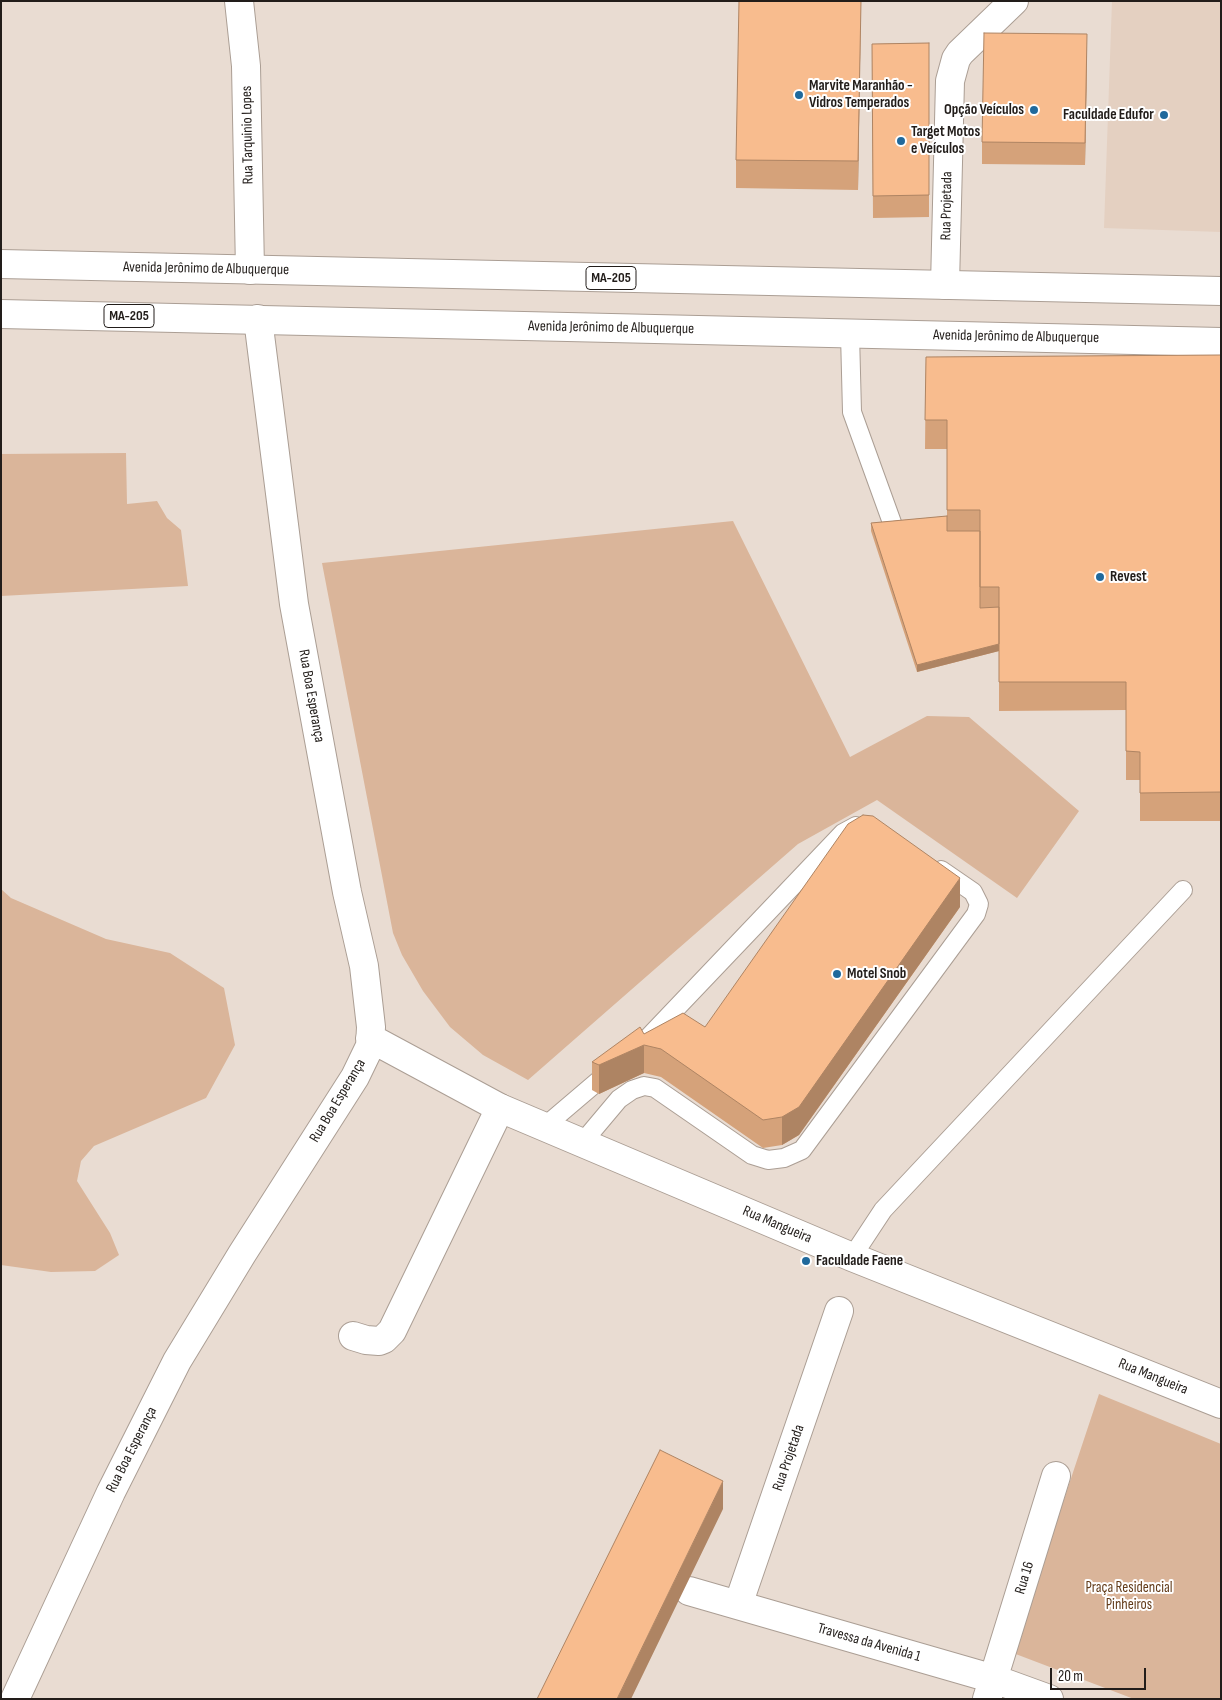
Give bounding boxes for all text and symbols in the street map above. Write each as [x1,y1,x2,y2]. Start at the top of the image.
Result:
place label: Marvite Maranhão - Vidros Temperados [809,77,913,112]
street label: Rua Tarquinio Lopes [238,86,258,184]
marker: Marvite Maranhão - Vidros Temperados [793,89,805,101]
place label: Opção Veículos [944,101,1024,119]
marker: Opção Veículos [1028,104,1040,116]
place label: Faculdade Edufor [1063,106,1154,124]
marker: Faculdade Edufor [1158,109,1170,121]
place label: Target Motos e Veículos [911,123,980,158]
marker: Target Motos e Veículos [895,135,907,147]
street label: Rua Projetada [937,171,957,241]
street label: Avenida Jerônimo de Albuquerque [123,259,289,279]
road number: MA-205 [586,266,636,290]
road number: MA-205 [104,304,154,328]
street label: Avenida Jerônimo de Albuquerque [528,318,694,338]
street label: Avenida Jerônimo de Albuquerque [933,327,1099,347]
place label: Revest [1110,568,1147,586]
marker: Revest [1094,571,1106,583]
street label: Rua Boa Esperança [294,648,328,744]
place label: Motel Snob [847,965,906,983]
marker: Motel Snob [831,968,843,980]
street label: Rua Boa Esperança [306,1056,370,1146]
street label: Rua Mangueira [740,1202,814,1248]
place label: Faculdade Faene [816,1252,903,1270]
marker: Faculdade Faene [800,1255,812,1267]
street label: Rua Mangueira [1116,1355,1190,1399]
street label: Rua Boa Esperança [103,1404,161,1496]
street label: Rua Projetada [769,1422,809,1494]
street label: Rua 16 [1012,1560,1038,1596]
park label: Praça Residencial Pinheiros [1085,1579,1173,1614]
street label: Travessa da Avenida 1 [815,1620,923,1666]
scale bar [1052,1658,1148,1690]
text: 20 m [1058,1667,1083,1686]

